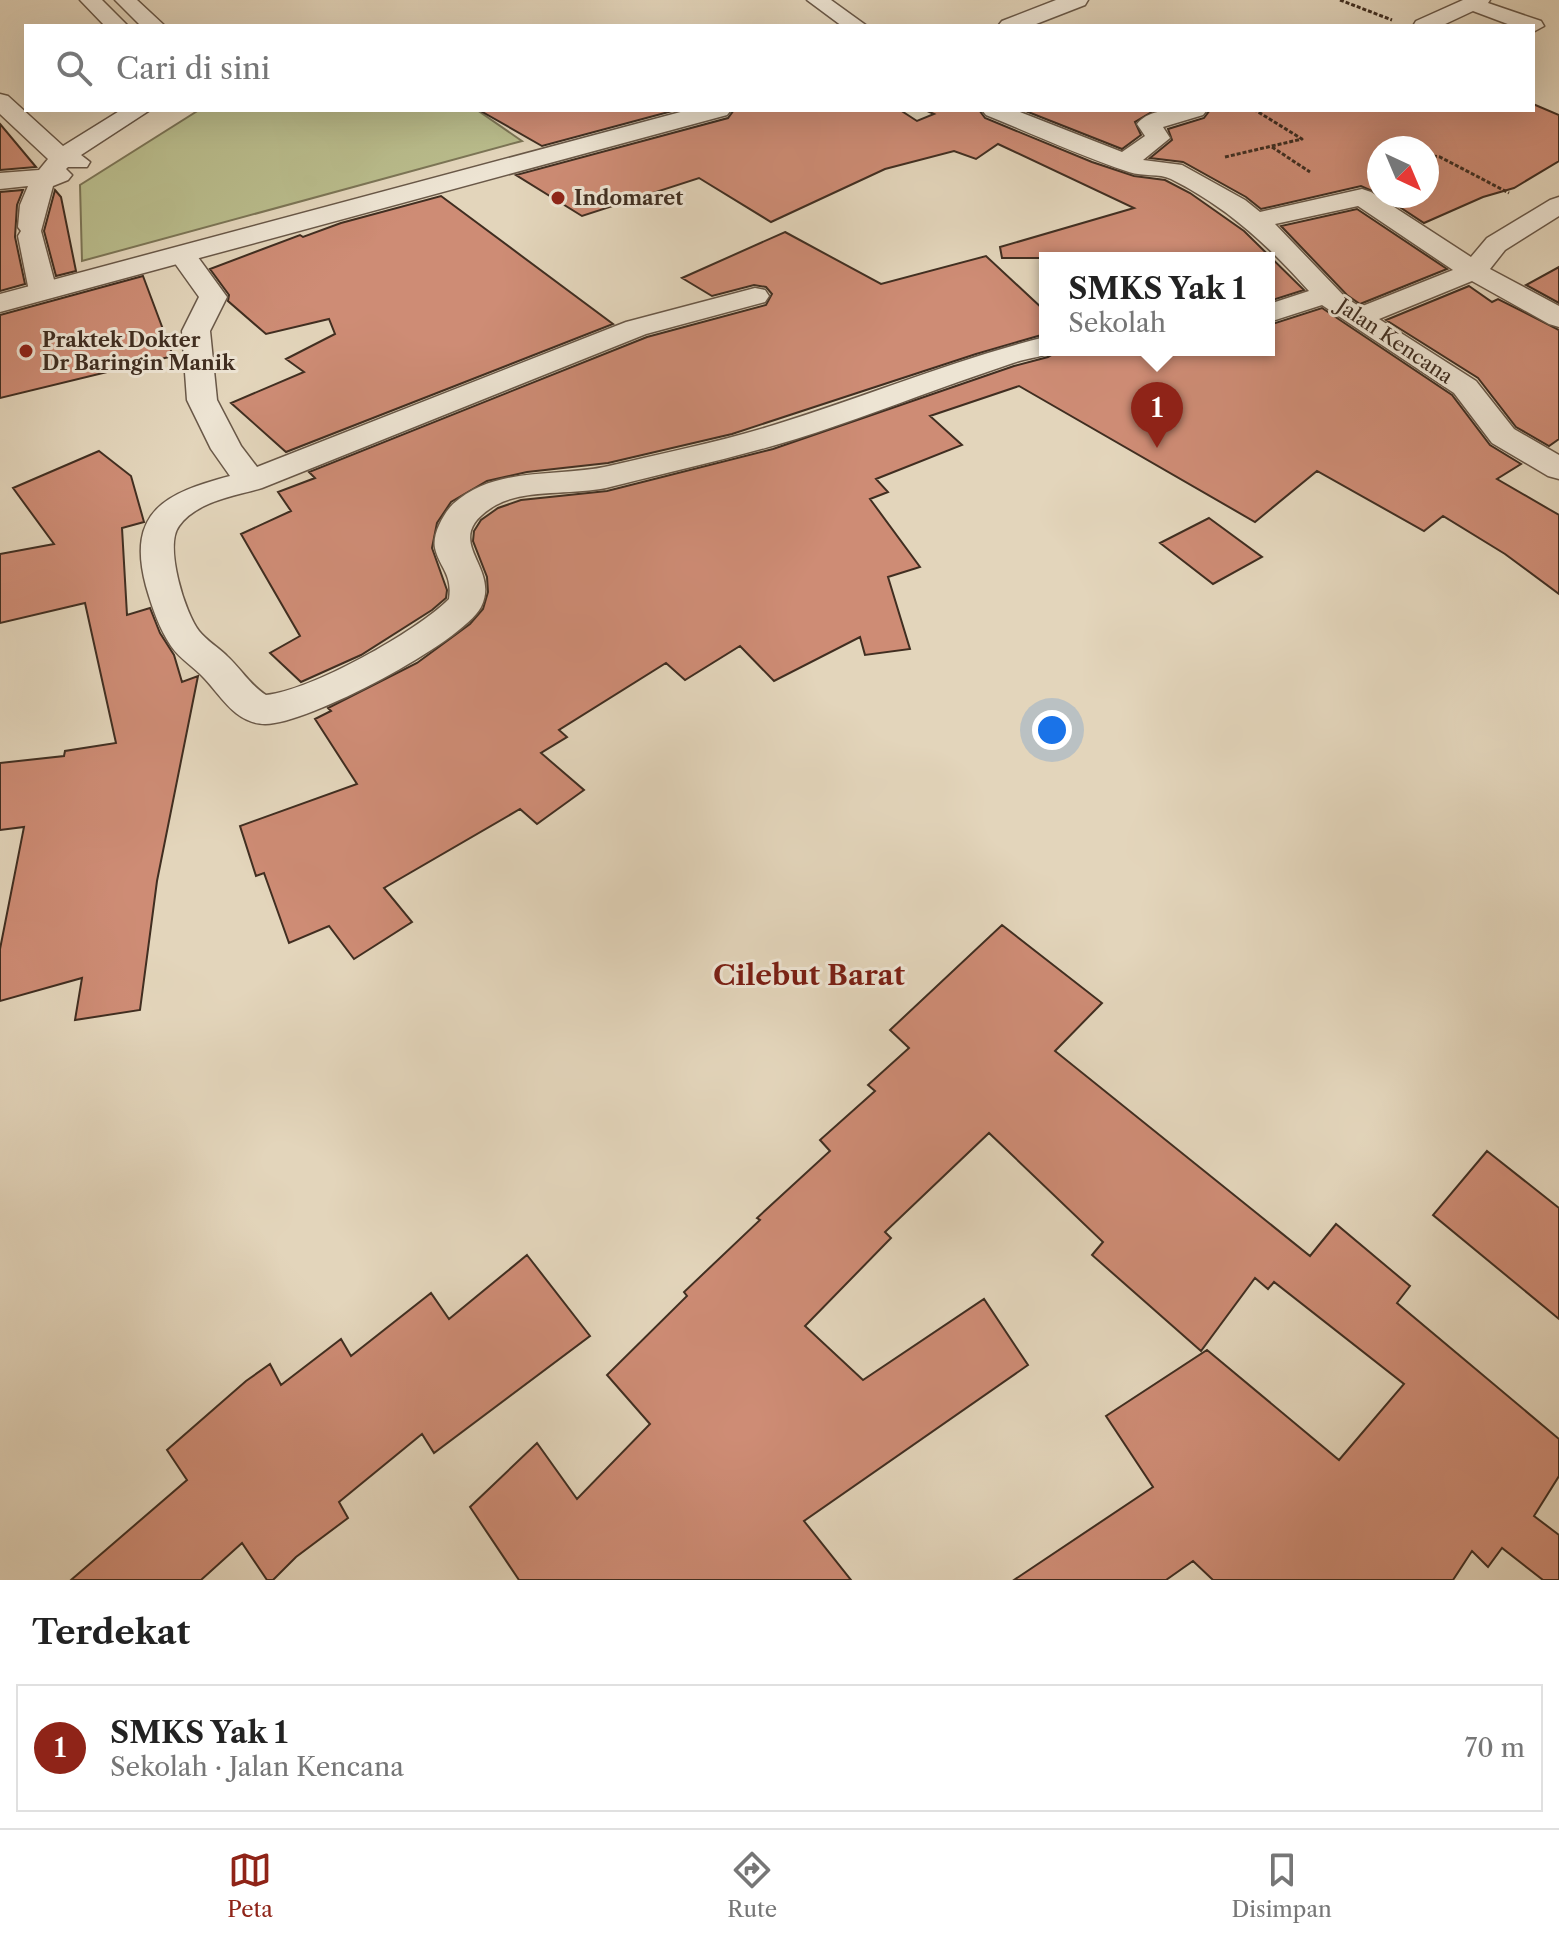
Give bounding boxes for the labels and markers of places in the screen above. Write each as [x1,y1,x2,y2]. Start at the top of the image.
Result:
place label: Indomaret [574,186,683,210]
marker: Indomaret [549,189,567,207]
place label: Praktek Dokter Dr Baringin Manik [42,328,236,375]
marker: Praktek Dokter Dr Baringin Manik [17,342,35,360]
pin: 1 [1131,382,1183,448]

